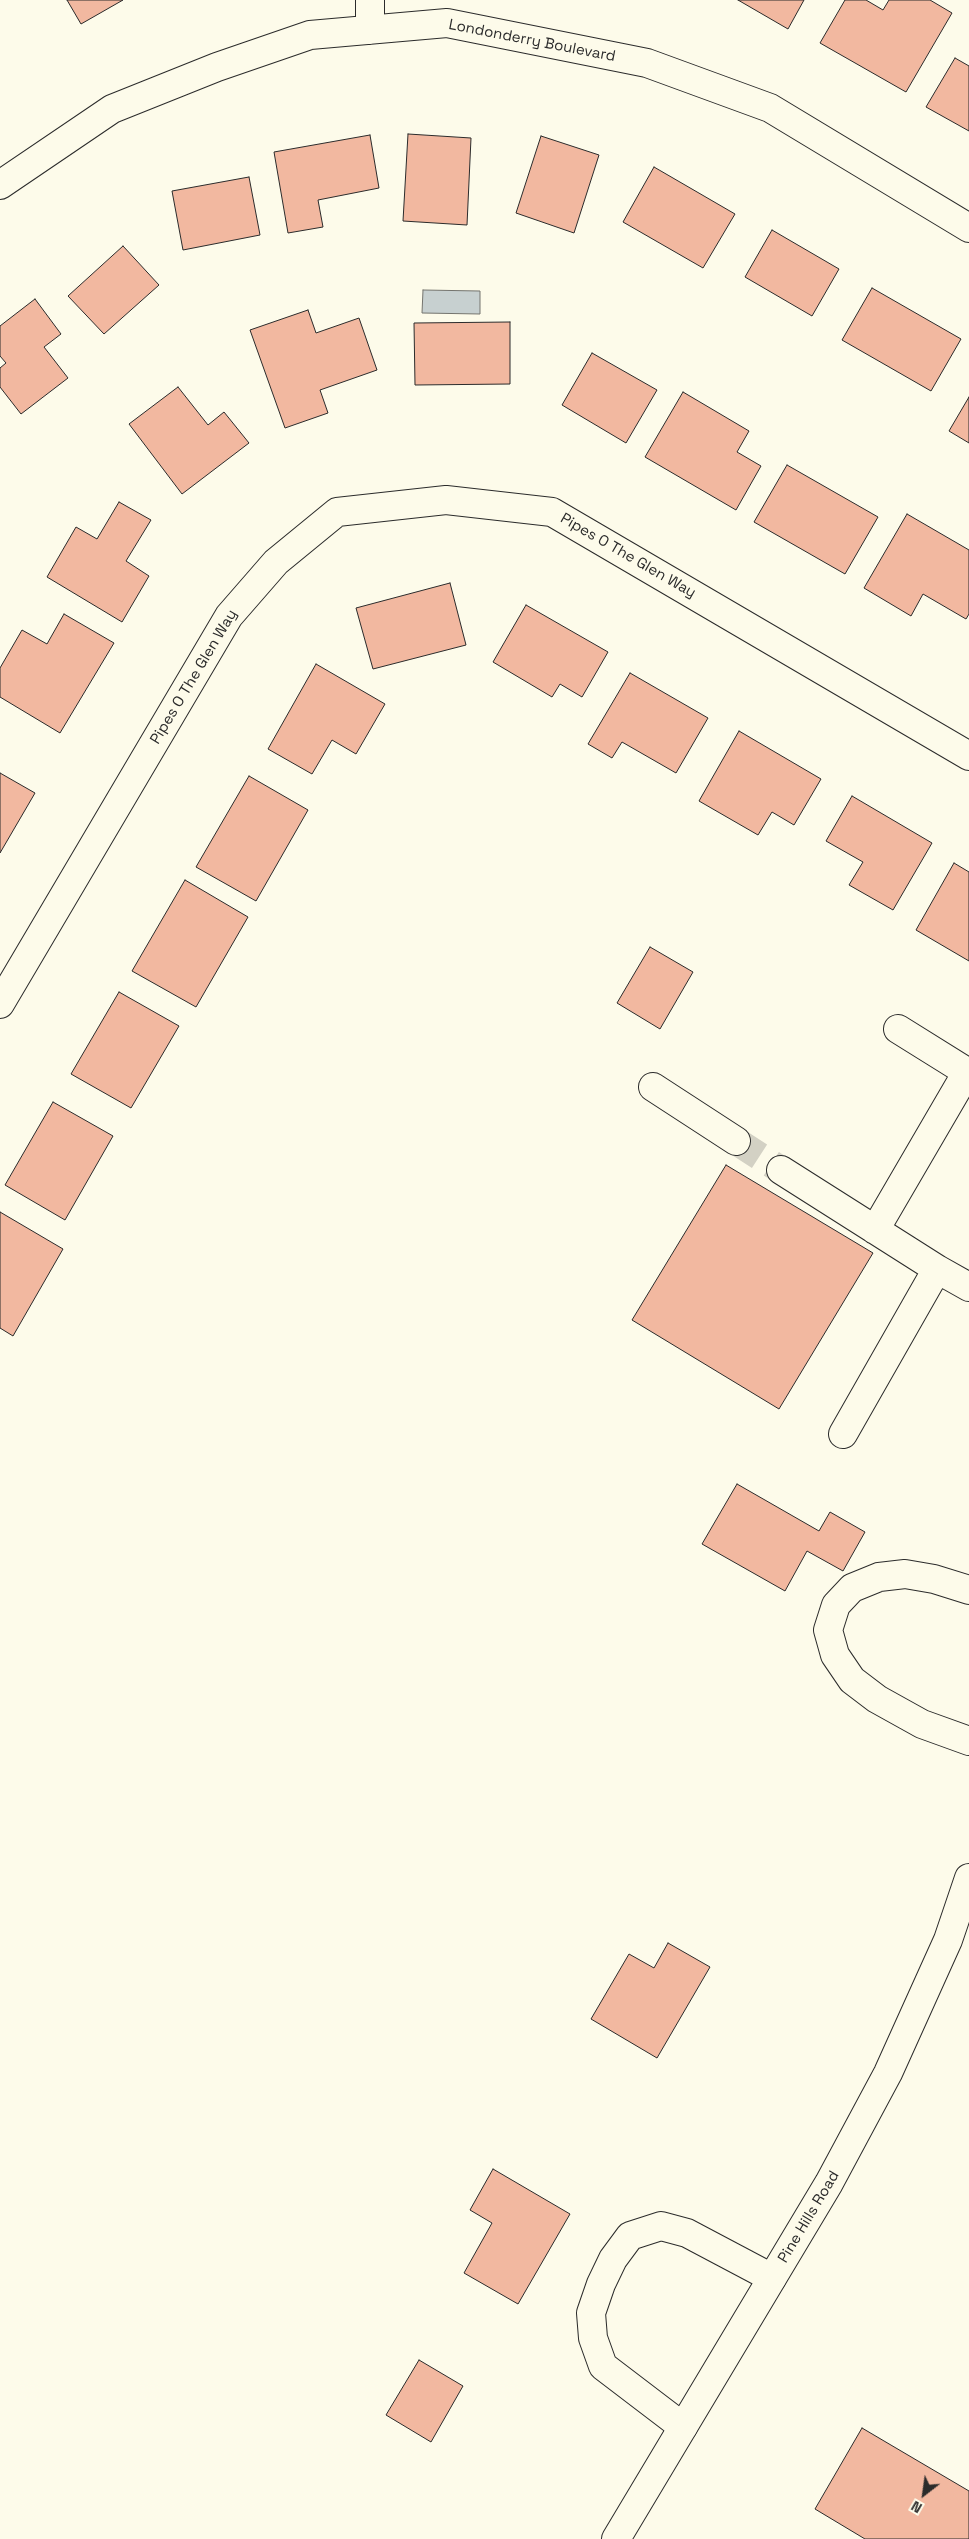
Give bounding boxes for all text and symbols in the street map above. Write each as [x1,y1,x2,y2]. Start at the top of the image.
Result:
street label: Londonderry Boulevard [447,16,617,66]
street label: Pipes O The Glen Way [557,510,699,602]
street label: Pipes O The Glen Way [147,606,241,748]
street label: Pine Hills Road [774,2168,844,2266]
north arrow [899,2469,949,2519]
text: N [908,2497,925,2517]

